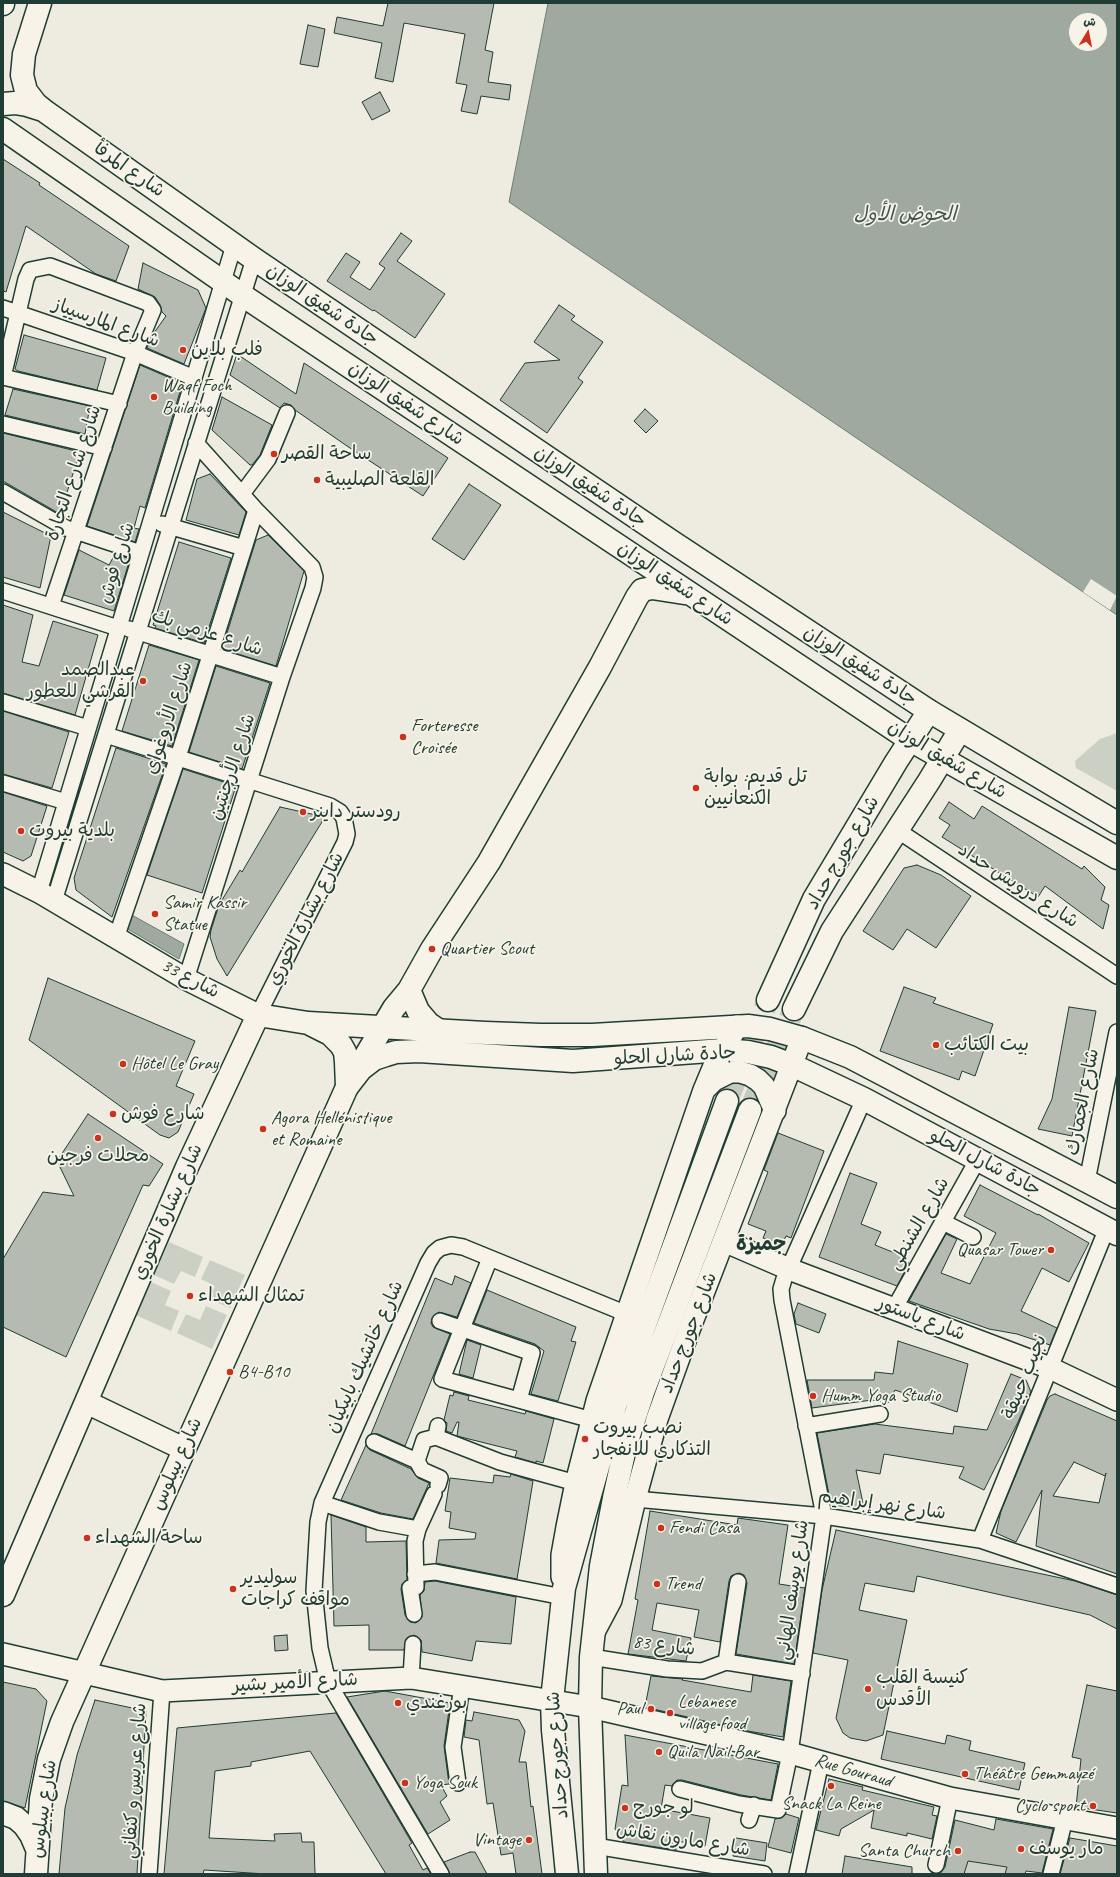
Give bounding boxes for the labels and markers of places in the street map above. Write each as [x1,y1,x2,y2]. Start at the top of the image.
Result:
place label: فلب بلاين [191,339,263,361]
marker: فلب بلاين [178,345,188,355]
place label: Waqf Foch Building [162,375,232,419]
marker: Waqf Foch Building [149,392,159,402]
place label: ساحة القصر [282,443,371,465]
marker: ساحة القصر [269,449,279,459]
place label: القلعة الصليبية [325,469,434,491]
marker: القلعة الصليبية [312,475,322,485]
place label: عبدالصمد القرشي للعطور [27,659,135,703]
marker: عبدالصمد القرشي للعطور [138,676,148,686]
place label: Forteresse Croisée [411,715,477,759]
marker: Forteresse Croisée [398,732,408,742]
place label: تل قديم: بوابة الكنعانيين [704,766,807,810]
marker: تل قديم: بوابة الكنعانيين [691,783,701,793]
place label: رودستر داينر [311,801,401,823]
marker: رودستر داينر [298,807,308,817]
place label: بلدية بيروت [29,820,115,842]
marker: بلدية بيروت [16,826,26,836]
place label: Samir Kassir Statue [163,892,246,936]
marker: Samir Kassir Statue [150,909,160,919]
place label: Quartier Scout [440,938,534,960]
marker: Quartier Scout [427,944,437,954]
place label: بيت الكتائب [944,1034,1029,1056]
marker: بيت الكتائب [931,1040,941,1050]
place label: Hôtel Le Gray [131,1053,218,1075]
marker: Hôtel Le Gray [118,1059,128,1069]
place label: شارع فوش [121,1103,205,1125]
place label: Agora Hellénistique et Romaine [271,1107,391,1151]
marker: شارع فوش [108,1109,118,1119]
marker: Agora Hellénistique et Romaine [258,1124,268,1134]
marker: محلات فرجين [93,1133,103,1143]
place label: محلات فرجين [47,1145,149,1167]
place label: Quasar Tower [957,1239,1043,1261]
marker: Quasar Tower [1046,1245,1056,1255]
place label: تمثال الشهداء [198,1285,305,1307]
marker: تمثال الشهداء [185,1291,195,1301]
place label: B4-B10 [238,1361,290,1383]
marker: B4-B10 [225,1367,235,1377]
place label: Humm Yoga Studio [821,1385,940,1407]
marker: Humm Yoga Studio [808,1391,818,1401]
place label: نصب بيروت التذكاري للانفجار [593,1417,711,1461]
marker: نصب بيروت التذكاري للانفجار [580,1434,590,1444]
place label: Fendi Casa [669,1517,739,1539]
marker: Fendi Casa [656,1523,666,1533]
place label: ساحة الشهداء [95,1527,203,1549]
marker: ساحة الشهداء [82,1533,92,1543]
place label: سوليدير مواقف كراجات [241,1567,350,1611]
place label: Trend [665,1573,701,1595]
marker: Trend [652,1579,662,1589]
marker: سوليدير مواقف كراجات [228,1584,238,1594]
place label: كنيسة القلب الأقدس [876,1667,968,1711]
marker: كنيسة القلب الأقدس [863,1684,873,1694]
place label: Lebanese village food [678,1691,746,1735]
place label: بورغندي [406,1692,467,1714]
marker: بورغندي [393,1698,403,1708]
place label: Paul [616,1698,643,1720]
marker: Paul [646,1704,656,1714]
marker: Lebanese village food [665,1708,675,1718]
place label: Quila Nail Bar [667,1741,759,1763]
marker: Quila Nail Bar [654,1747,664,1757]
place label: Théâtre Gemmayzé [973,1763,1093,1785]
marker: Théâtre Gemmayzé [960,1769,970,1779]
place label: Yoga Souk [413,1772,477,1794]
marker: Yoga Souk [400,1778,410,1788]
marker: Snack La Reine [826,1781,836,1791]
place label: Snack La Reine [781,1793,881,1815]
place label: Cyclo sport [1015,1795,1085,1817]
place label: لو جورج [633,1797,694,1819]
marker: Cyclo sport [1088,1801,1098,1811]
marker: لو جورج [620,1803,630,1813]
place label: Vintage [473,1829,521,1851]
marker: Vintage [524,1835,534,1845]
place label: مار يوسف [1029,1838,1103,1860]
place label: Santa Church [858,1840,950,1862]
marker: مار يوسف [1016,1844,1026,1854]
marker: Santa Church [953,1846,963,1856]

